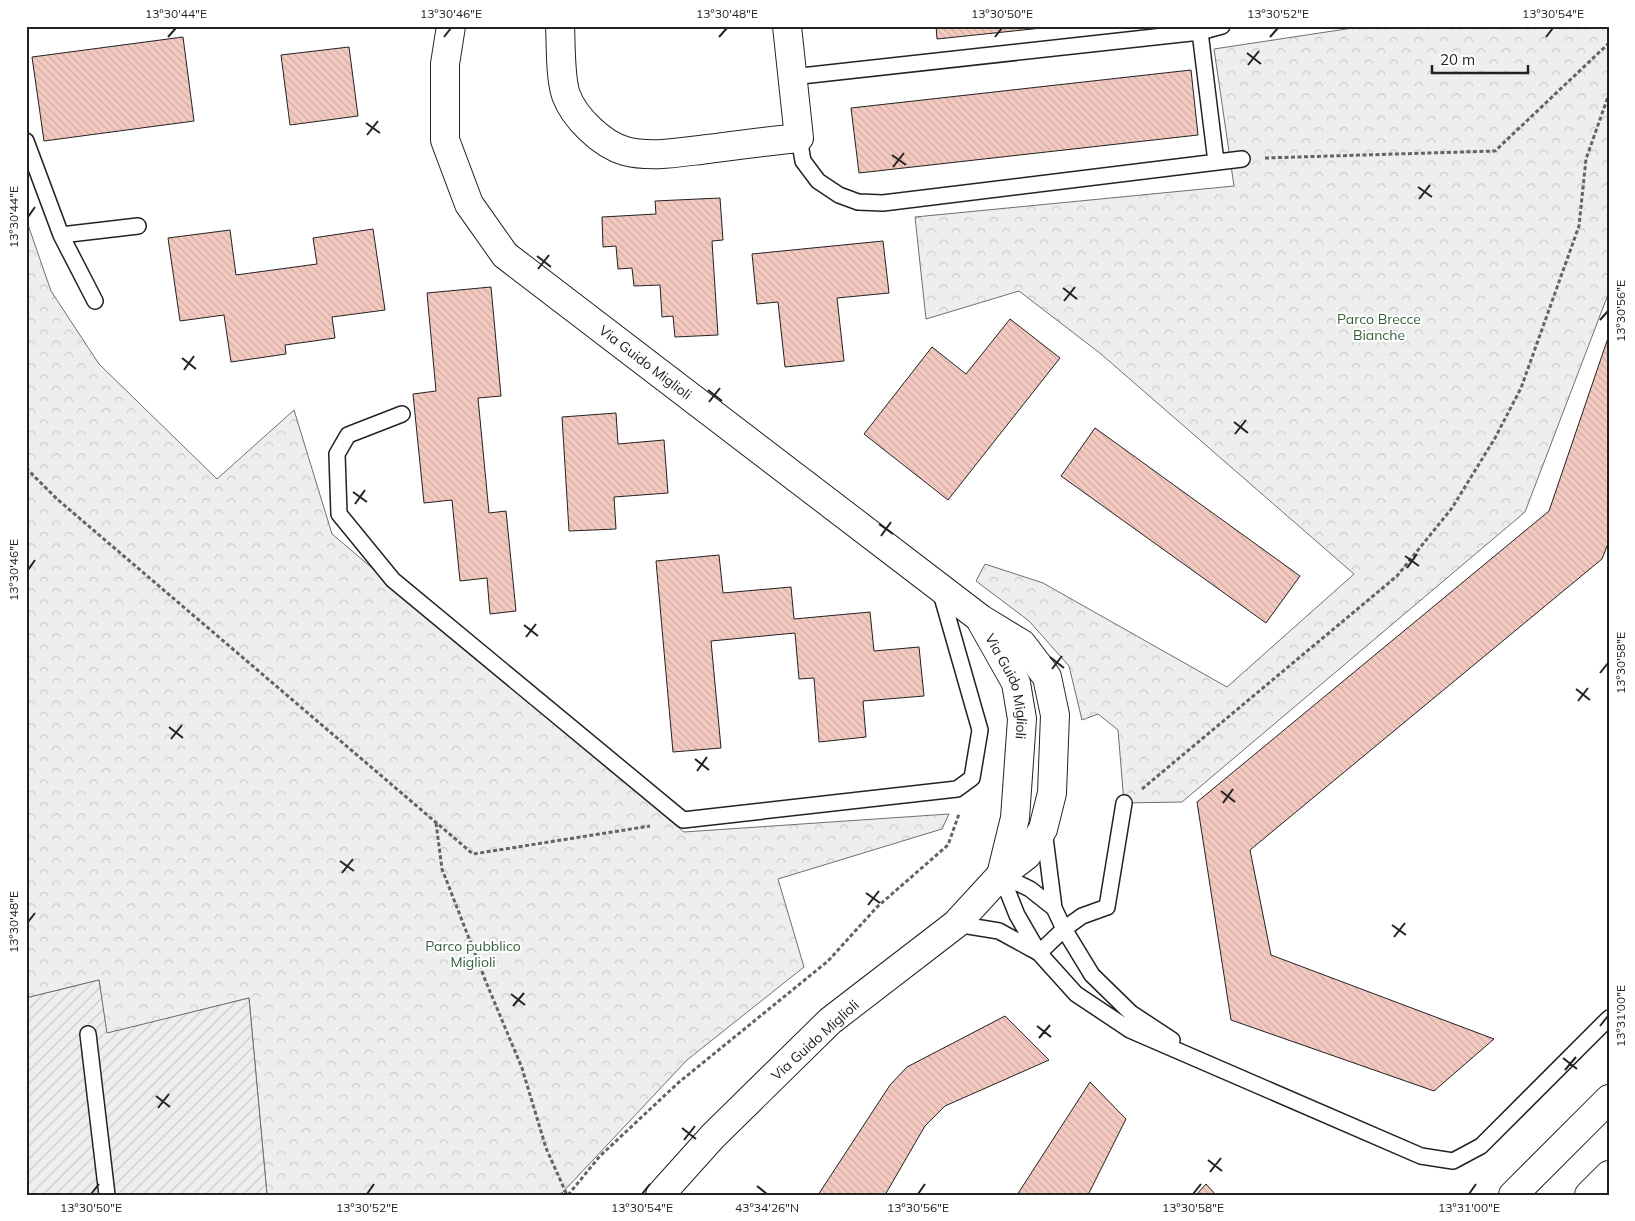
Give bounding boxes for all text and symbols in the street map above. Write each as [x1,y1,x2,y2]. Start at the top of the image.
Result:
text: 13°30'44"E [145,6,207,21]
text: 13°30'46"E [420,6,482,21]
text: 13°30'48"E [696,6,758,21]
text: 13°30'50"E [971,6,1033,21]
text: 13°30'52"E [1247,6,1309,21]
text: 13°30'54"E [1522,6,1584,21]
scale bar [1432,42,1529,74]
text: 20 m [1440,50,1475,69]
text: 13°30'44"E [6,186,21,248]
text: 13°30'56"E [1613,280,1628,342]
park label: Parco Brecce Bianche [1337,310,1421,344]
street label: Via Guido Miglioli [595,321,695,404]
text: 13°30'46"E [6,539,21,601]
street label: Via Guido Miglioli [981,630,1031,740]
text: 13°30'58"E [1613,632,1628,694]
text: 13°30'48"E [6,891,21,953]
park label: Parco pubblico Miglioli [425,937,521,971]
text: 13°31'00"E [1613,985,1628,1047]
street label: Via Guido Miglioli [767,996,863,1084]
text: 13°30'50"E [60,1200,122,1215]
text: 13°30'52"E [336,1200,398,1215]
text: 13°30'54"E [611,1200,673,1215]
text: 43°34'26"N [735,1200,799,1215]
text: 13°30'56"E [887,1200,949,1215]
text: 13°30'58"E [1162,1200,1224,1215]
text: 13°31'00"E [1438,1200,1500,1215]

